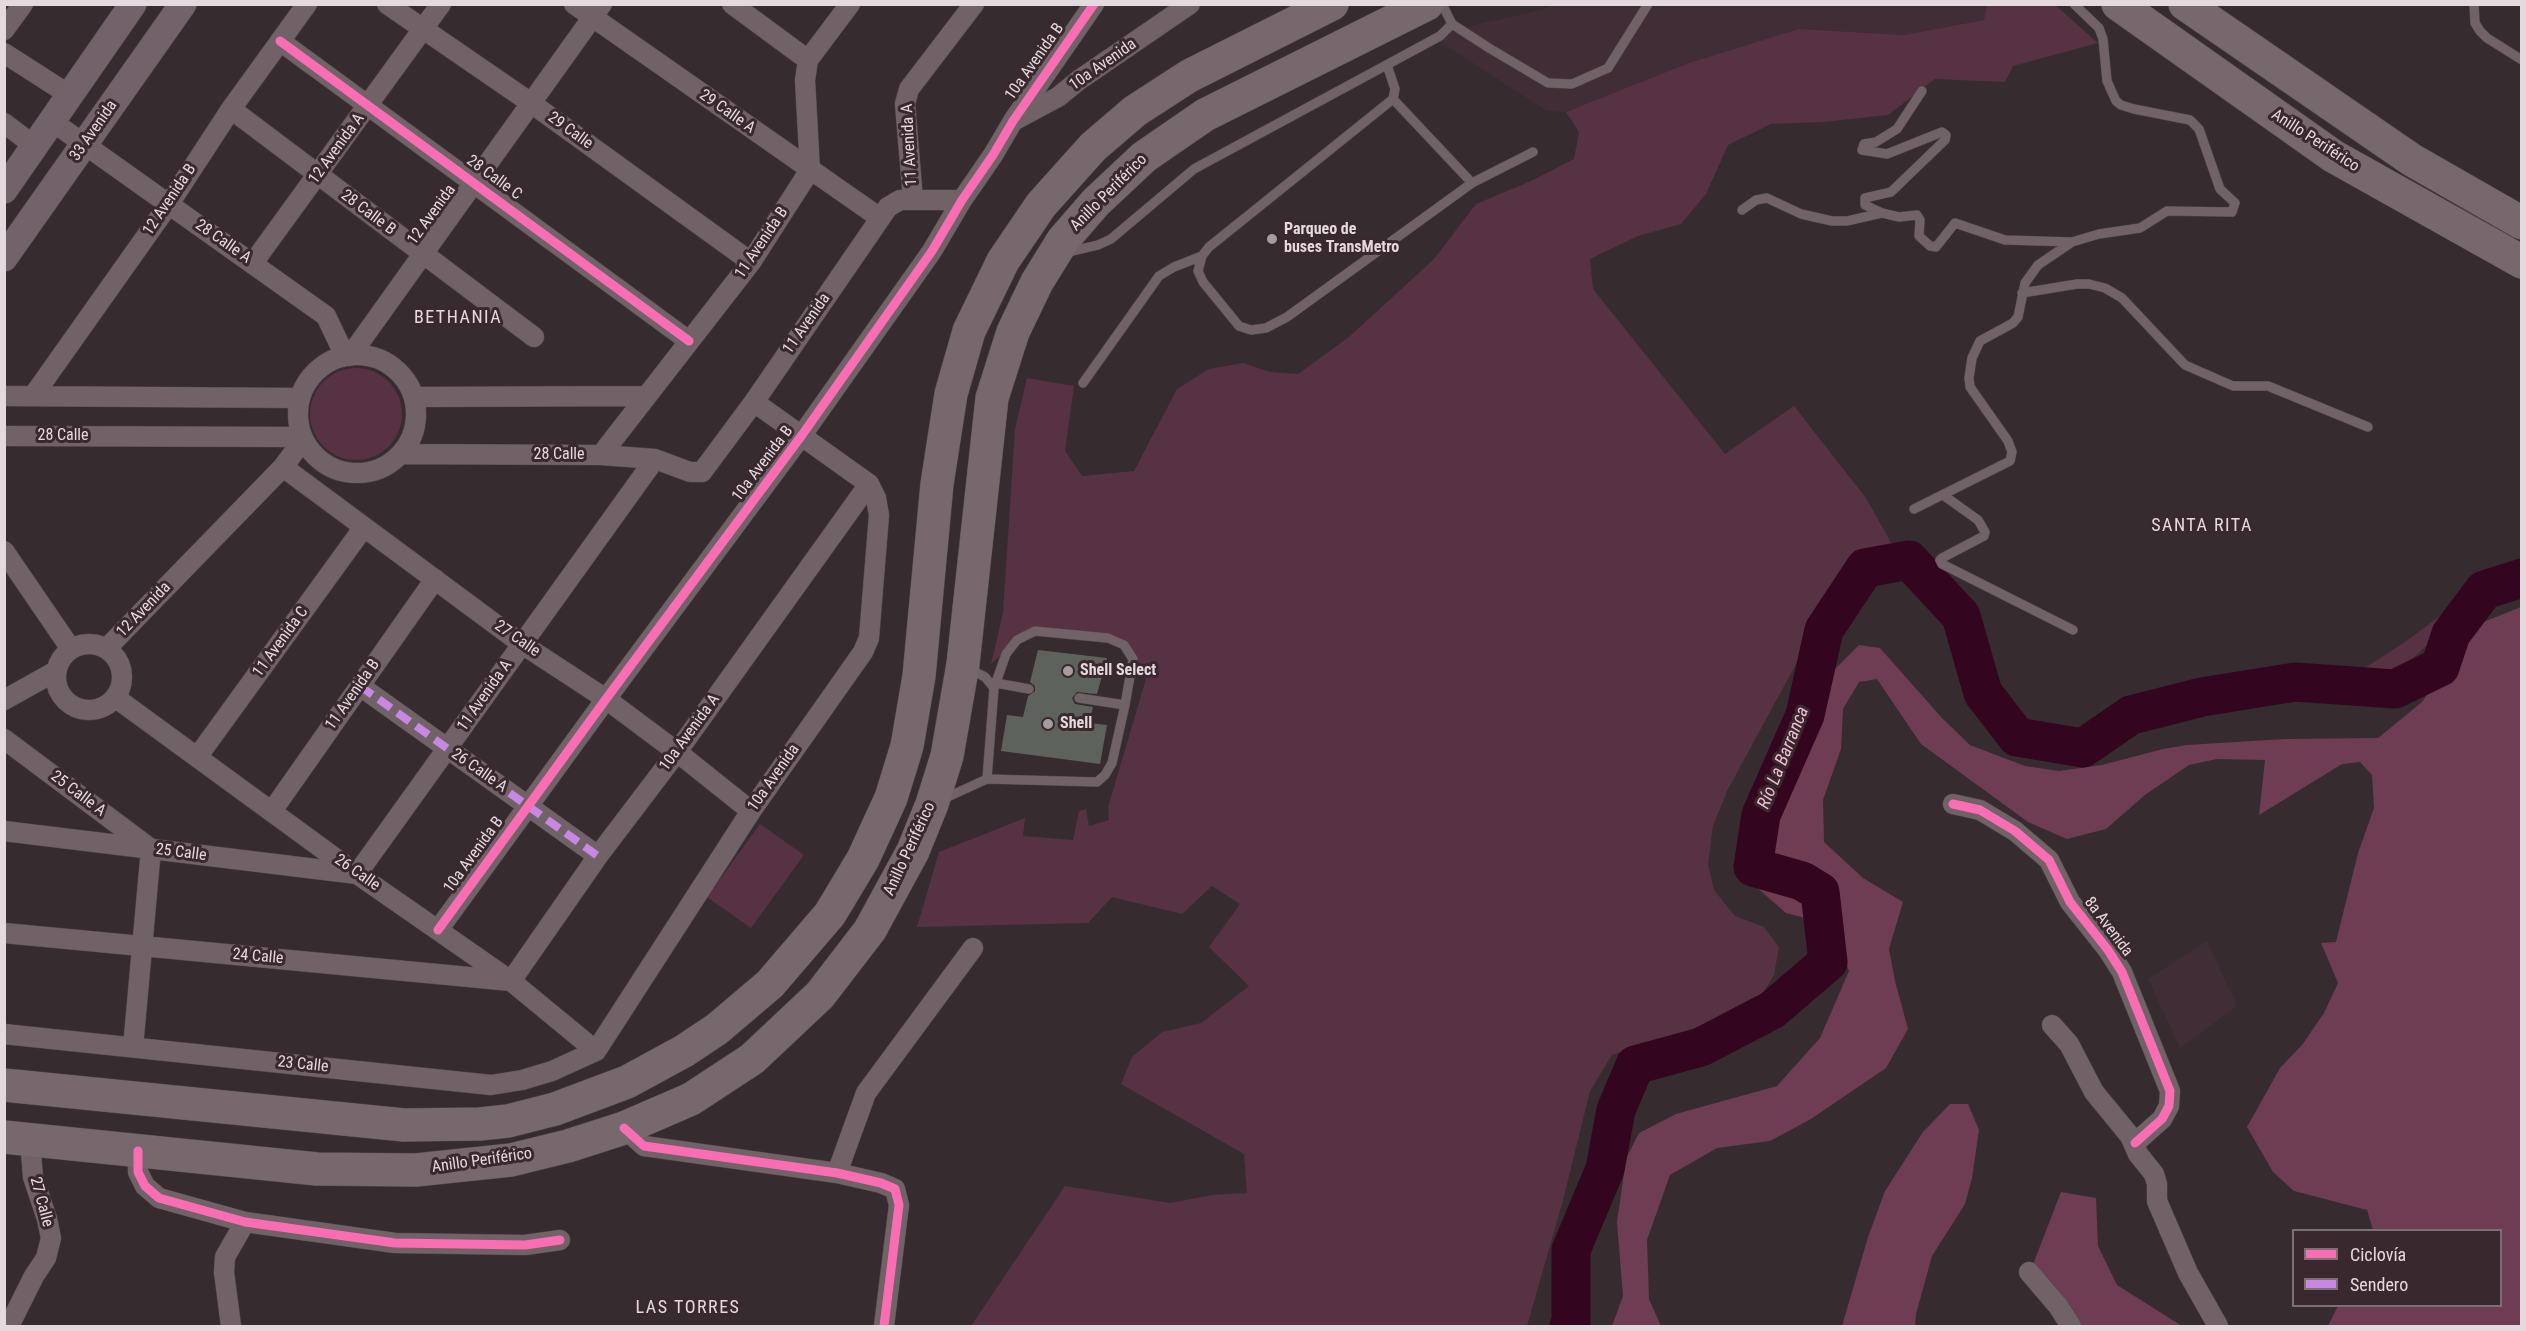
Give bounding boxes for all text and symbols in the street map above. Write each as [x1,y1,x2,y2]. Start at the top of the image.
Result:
street label: 10a Avenida B [1001,20,1069,104]
street label: 10a Avenida [1066,35,1140,95]
street label: 29 Calle A [695,86,759,138]
street label: 33 Avenida [66,97,122,165]
street label: 11 Avenida A [898,103,922,187]
street label: Anillo Periférico [2267,105,2363,177]
street label: 29 Calle [544,108,596,154]
street label: 12 Avenida A [305,110,369,188]
street label: 28 Calle C [463,151,525,205]
street label: Anillo Periférico [1067,151,1151,235]
street label: 12 Avenida B [139,161,201,239]
street label: 12 Avenida [404,181,460,249]
street label: 28 Calle B [337,186,399,240]
street label: 11 Avenida B [731,204,793,282]
street label: 28 Calle A [191,216,255,268]
place label: Parqueo de buses TransMetro [1284,220,1399,258]
marker: Parqueo de buses TransMetro [1265,232,1279,246]
street label: 11 Avenida [779,290,835,358]
district label: BETHANIA [414,307,502,329]
street label: 10a Avenida B [728,422,798,506]
street label: 28 Calle [37,426,89,446]
street label: 28 Calle [533,445,585,465]
district label: SANTA RITA [2151,515,2253,537]
street label: 12 Avenida [113,578,175,642]
street label: 11 Avenida C [249,603,313,681]
street label: 27 Calle [491,616,543,662]
street label: 11 Avenida B [322,656,384,734]
street label: 11 Avenida A [453,657,517,735]
place label: Shell Select [1080,661,1156,681]
marker: Shell Select [1061,664,1075,678]
street label: 10a Avenida A [656,691,724,775]
water label: Río La Barranca [1754,704,1814,812]
place label: Shell [1060,714,1092,734]
marker: Shell [1041,717,1055,731]
street label: 10a Avenida [744,741,804,815]
street label: 26 Calle A [447,745,511,797]
street label: 25 Calle A [47,767,109,821]
street label: Anillo Periférico [880,799,940,899]
street label: 10a Avenida B [440,813,508,897]
street label: 25 Calle [154,840,208,866]
street label: 26 Calle [331,850,383,896]
street label: 8a Avenida [2079,894,2137,960]
street label: 24 Calle [232,945,284,969]
street label: 23 Calle [277,1053,329,1077]
street label: Anillo Periférico [431,1144,533,1178]
street label: 27 Calle [25,1175,57,1229]
legend [2292,1229,2502,1307]
text: Ciclovía [2350,1244,2406,1265]
text: Sendero [2350,1274,2408,1295]
district label: LAS TORRES [636,1297,740,1319]

